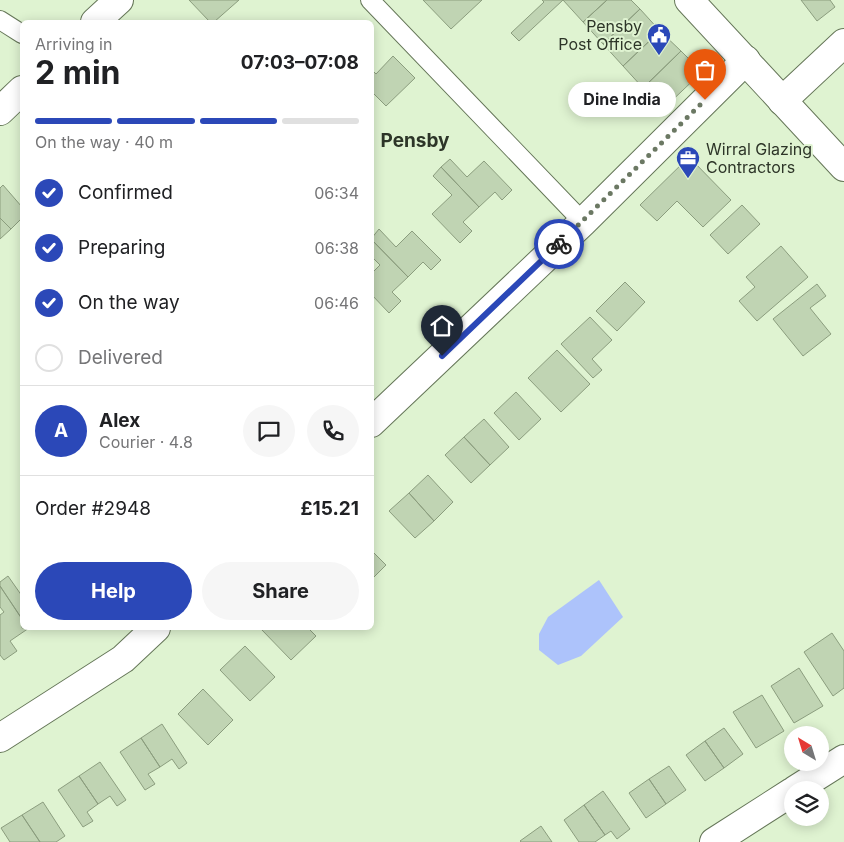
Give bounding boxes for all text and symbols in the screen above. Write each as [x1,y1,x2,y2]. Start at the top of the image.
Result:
place label: Pensby Post Office [558,16,642,54]
public building icon: Pensby Post Office [646,22,672,56]
text: Arriving in [35,34,112,54]
pin [684,49,726,100]
text: 07:03–07:08 [241,51,359,74]
text: 2 min [35,53,121,92]
icon: bag [691,56,719,84]
callout: Dine India [568,82,675,118]
text: Dine India [583,89,661,109]
district label: Pensby [380,129,450,152]
text: On the way · 40 m [35,132,173,152]
place label: Wirral Glazing Contractors [706,139,812,177]
office icon: Wirral Glazing Contractors [675,145,701,179]
icon: check [35,179,63,207]
text: Confirmed [78,181,173,204]
text: 06:34 [314,183,359,203]
courier [534,219,584,269]
icon: bike [545,230,573,258]
icon: check [35,234,63,262]
text: Preparing [78,236,165,259]
text: 06:38 [315,238,359,258]
icon: check [35,289,63,317]
text: On the way [78,291,180,314]
text: 06:46 [314,293,359,313]
pin [421,305,463,356]
icon: home [428,312,456,340]
text: Delivered [78,346,163,369]
button: chat [243,405,295,457]
button: phone [307,405,359,457]
text: Alex [99,409,140,432]
text: A [54,419,68,442]
text: Courier · 4.8 [99,432,193,452]
text: Order #2948 [35,497,151,520]
text: £15.21 [300,497,359,520]
button: Help [35,562,192,620]
button: Share [202,562,359,620]
north arrow [784,726,829,771]
map controls [784,726,829,826]
button: layers [784,781,829,826]

